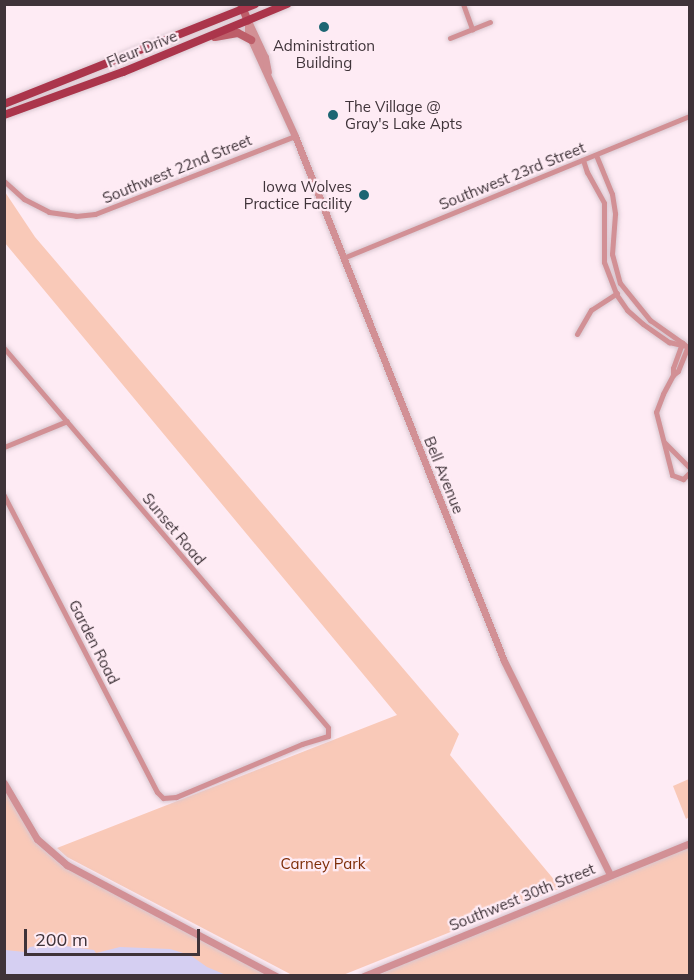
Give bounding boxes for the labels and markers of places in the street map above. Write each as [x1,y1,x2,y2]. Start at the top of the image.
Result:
marker: Administration Building [317,20,331,34]
place label: Administration Building [273,36,375,71]
place label: The Village @ Gray's Lake Apts [345,97,462,132]
marker: The Village @ Gray's Lake Apts [326,108,340,122]
place label: Iowa Wolves Practice Facility [244,177,352,212]
marker: Iowa Wolves Practice Facility [357,188,371,202]

